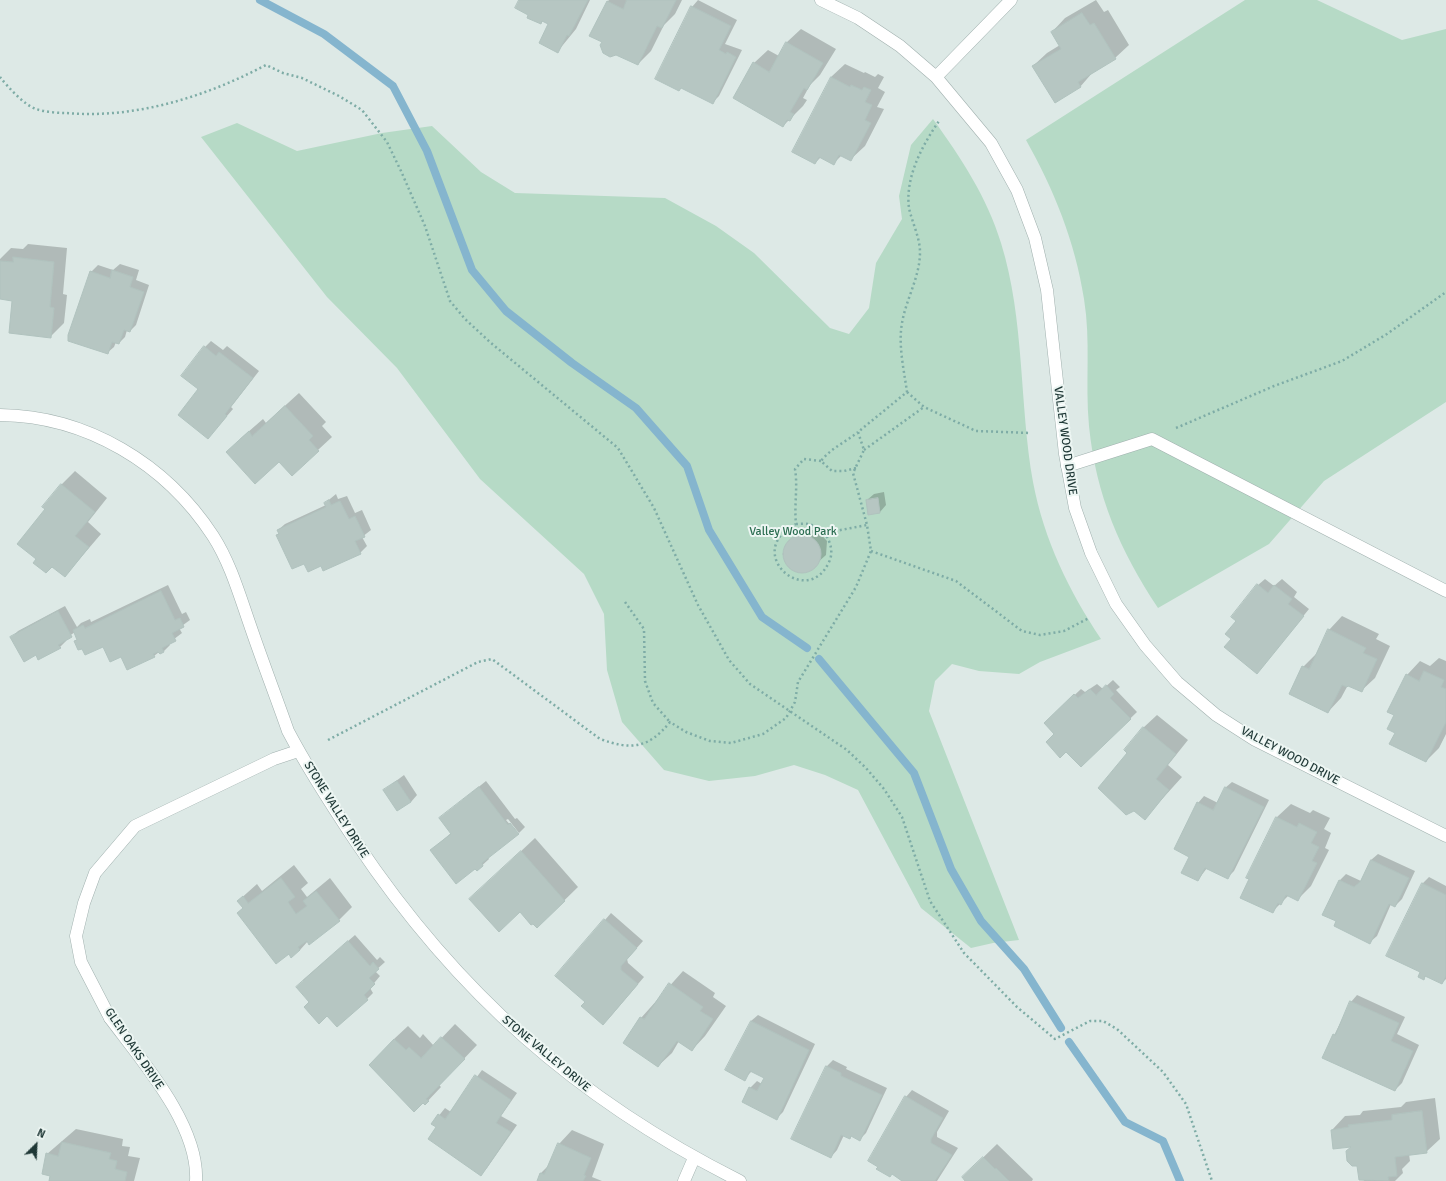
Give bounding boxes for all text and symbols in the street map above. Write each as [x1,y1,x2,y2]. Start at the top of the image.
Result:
street label: VALLEY WOOD DRIVE [1050,386,1080,496]
park label: Valley Wood Park [749,525,837,539]
street label: VALLEY WOOD DRIVE [1238,724,1342,788]
street label: STONE VALLEY DRIVE [300,759,372,861]
street label: GLEN OAKS DRIVE [101,1006,167,1092]
street label: STONE VALLEY DRIVE [499,1013,593,1095]
north arrow [16,1125,56,1165]
text: N [35,1126,47,1141]

